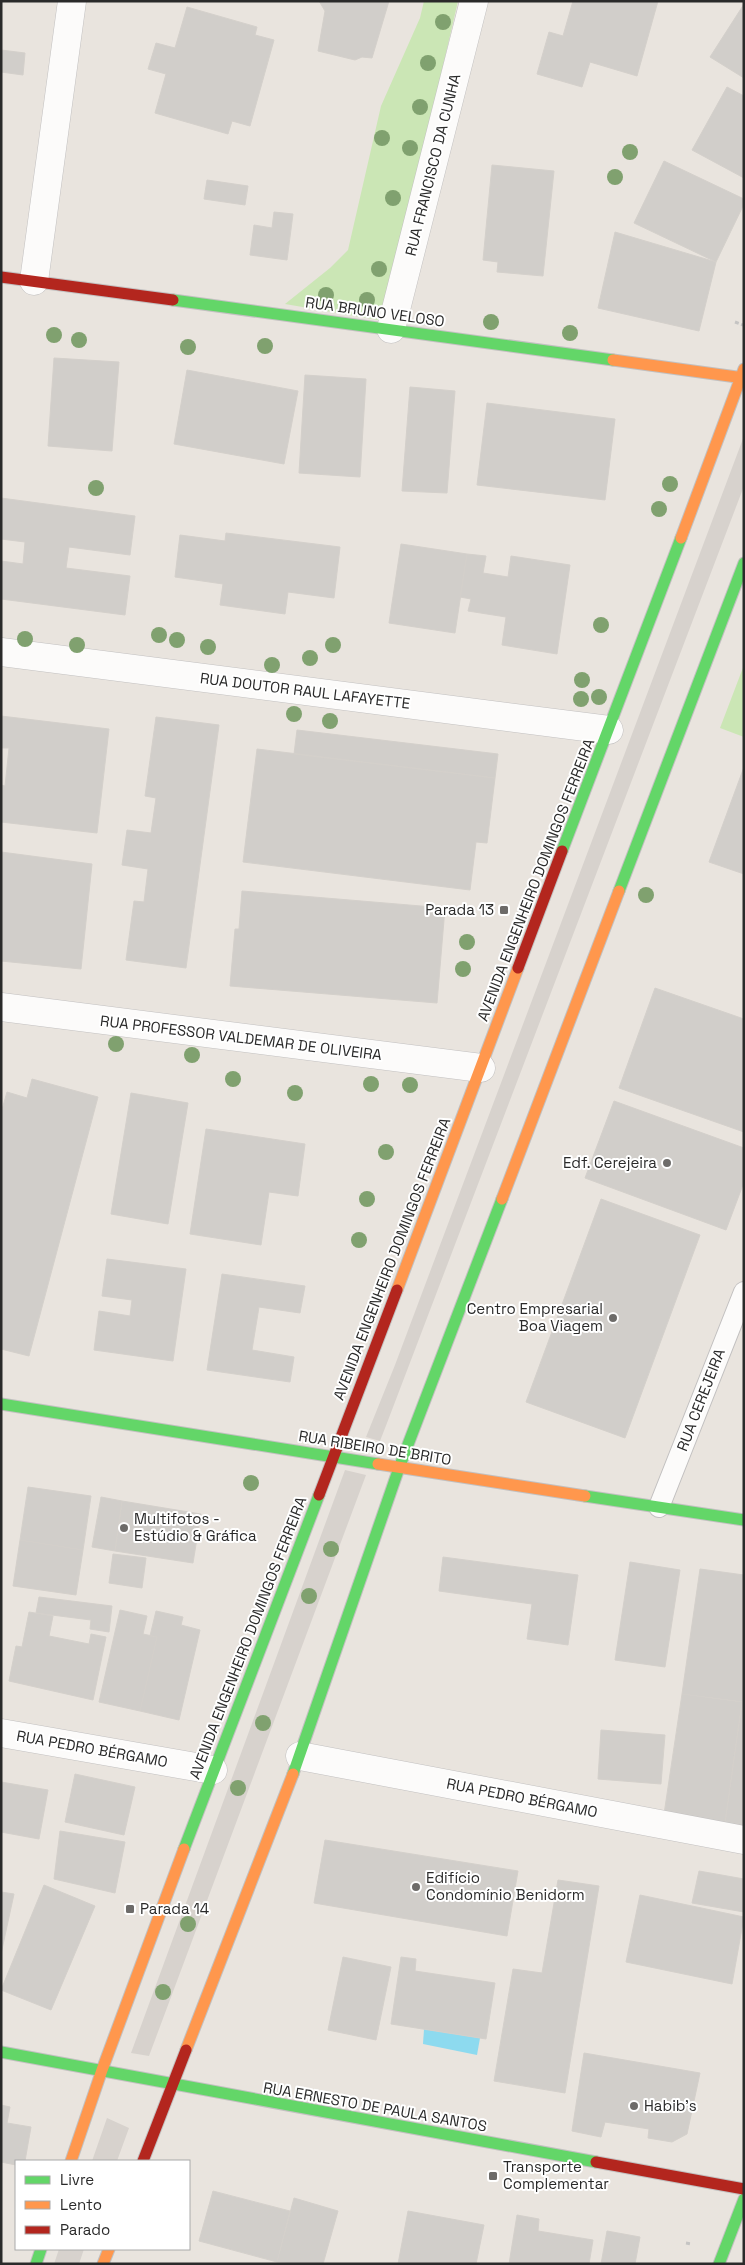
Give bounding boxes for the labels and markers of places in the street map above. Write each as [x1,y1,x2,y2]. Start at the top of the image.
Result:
place label: Parada 13 [425,900,494,919]
marker: Parada 13 [498,904,510,916]
place label: Edf. Cerejeira [563,1153,657,1172]
marker: Edf. Cerejeira [661,1157,673,1169]
place label: Centro Empresarial Boa Viagem [467,1299,603,1335]
marker: Centro Empresarial Boa Viagem [607,1312,619,1324]
place label: Multifotos - Estúdio & Gráfica [134,1509,257,1545]
marker: Multifotos - Estúdio & Gráfica [118,1522,130,1534]
place label: Edifício Condomínio Benidorm [426,1868,585,1904]
marker: Edifício Condomínio Benidorm [410,1881,422,1893]
place label: Parada 14 [140,1899,209,1918]
marker: Parada 14 [124,1903,136,1915]
place label: Habib's [644,2096,697,2115]
marker: Habib's [628,2100,640,2112]
place label: Transporte Complementar [503,2157,609,2193]
marker: Transporte Complementar [487,2170,499,2182]

